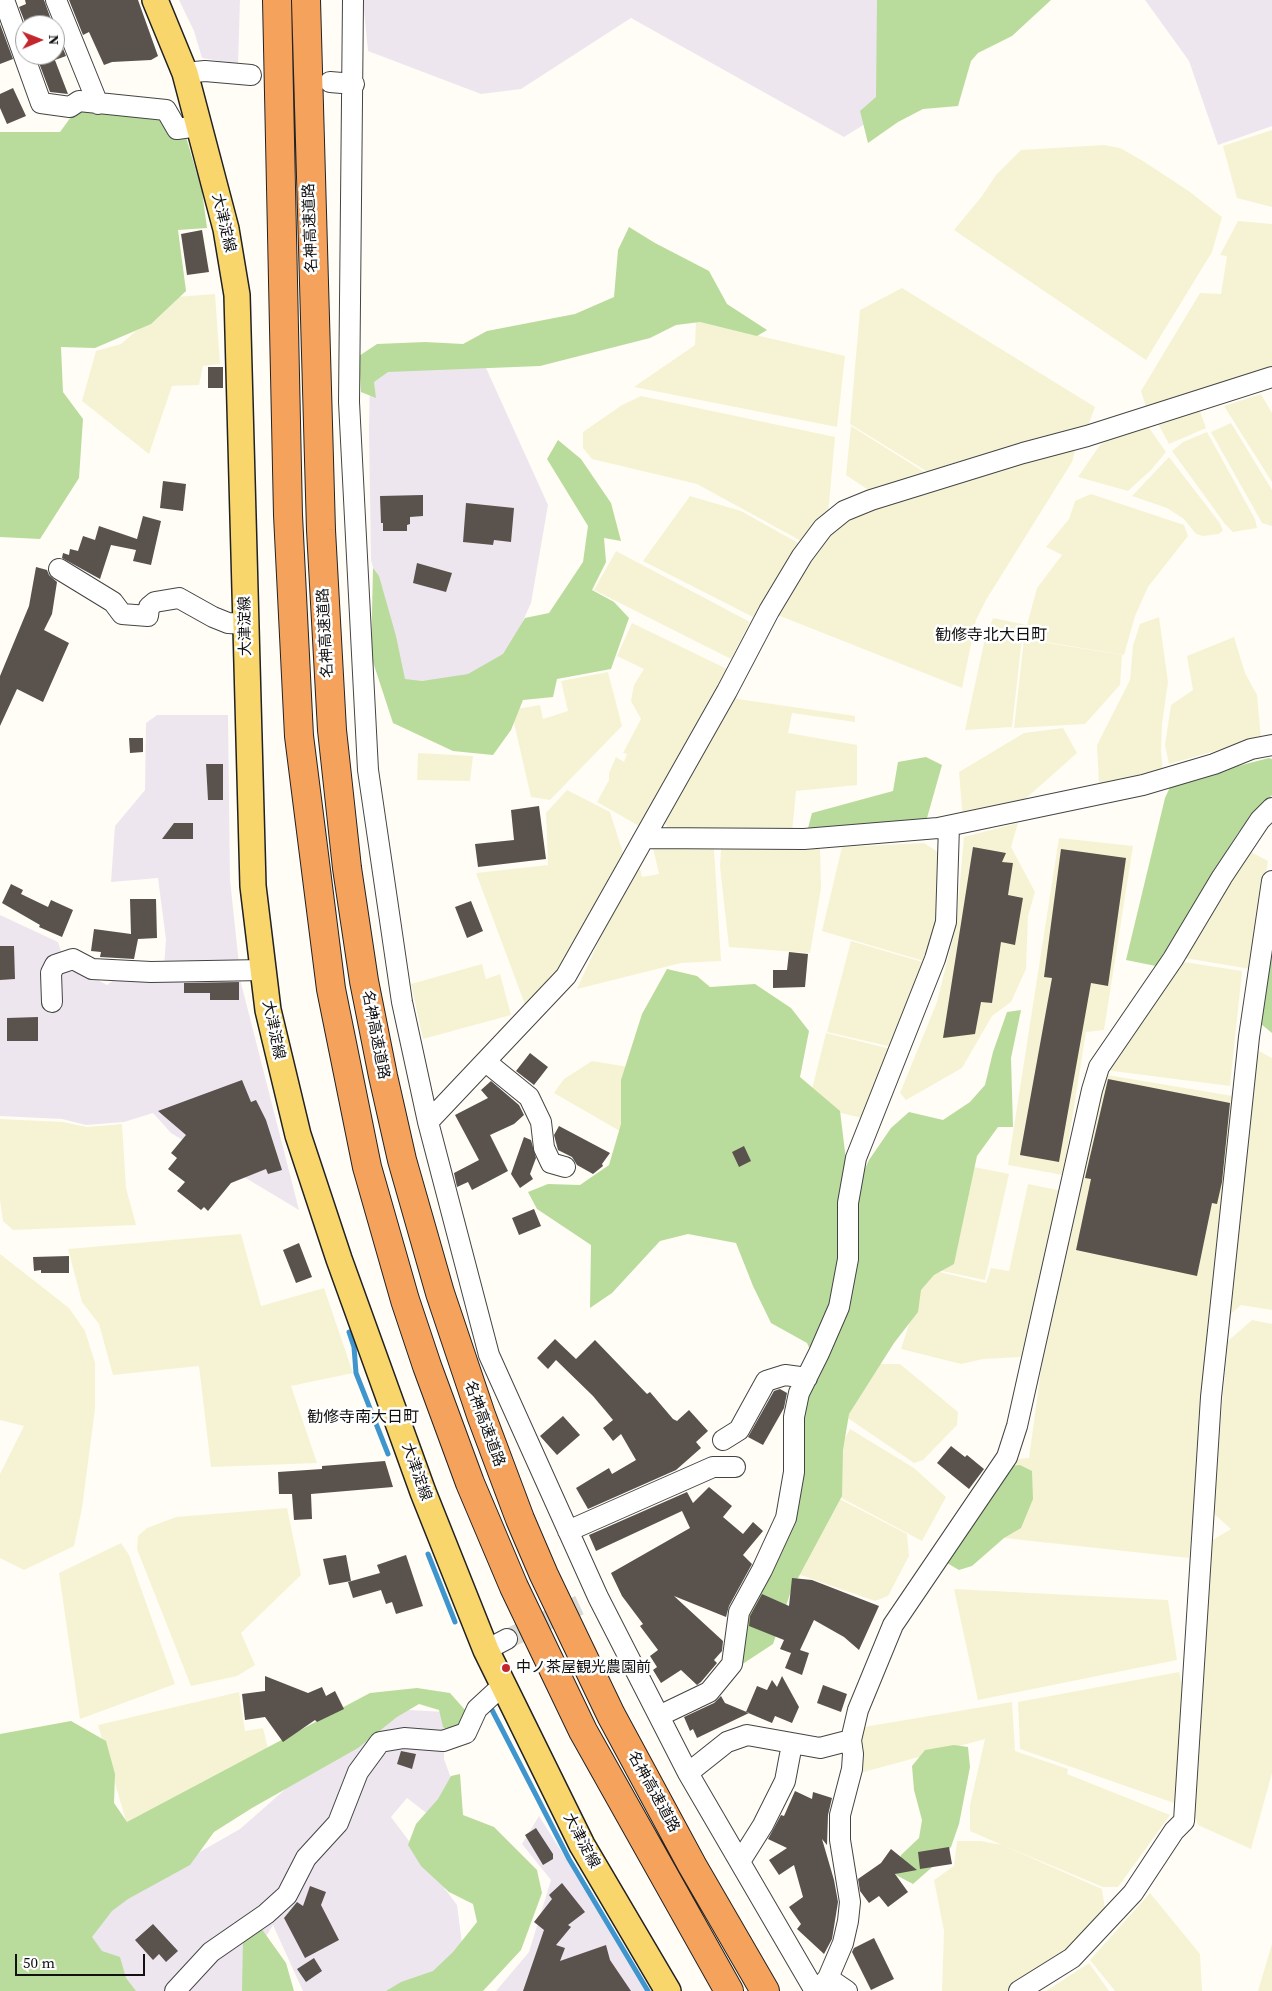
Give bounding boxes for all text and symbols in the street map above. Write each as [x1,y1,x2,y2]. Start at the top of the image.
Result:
north arrow [15,15,65,65]
text: N [44,34,64,45]
street label: 名神高速道路 [300,183,322,273]
street label: 大津淀線 [207,192,239,254]
street label: 名神高速道路 [315,588,337,678]
street label: 大津淀線 [236,596,256,656]
district label: 勧修寺北大日町 [935,626,1047,646]
street label: 名神高速道路 [358,989,392,1081]
street label: 大津淀線 [258,999,288,1061]
street label: 名神高速道路 [460,1379,508,1469]
district label: 勧修寺南大日町 [307,1408,419,1428]
street label: 大津淀線 [397,1441,435,1503]
place label: 中ノ茶屋観光農園前 [516,1659,651,1677]
marker: 中ノ茶屋観光農園前 [500,1662,512,1674]
street label: 名神高速道路 [623,1748,683,1836]
street label: 大津淀線 [559,1810,603,1872]
scale bar [18,1944,148,1976]
text: 50 m [23,1952,55,1973]

